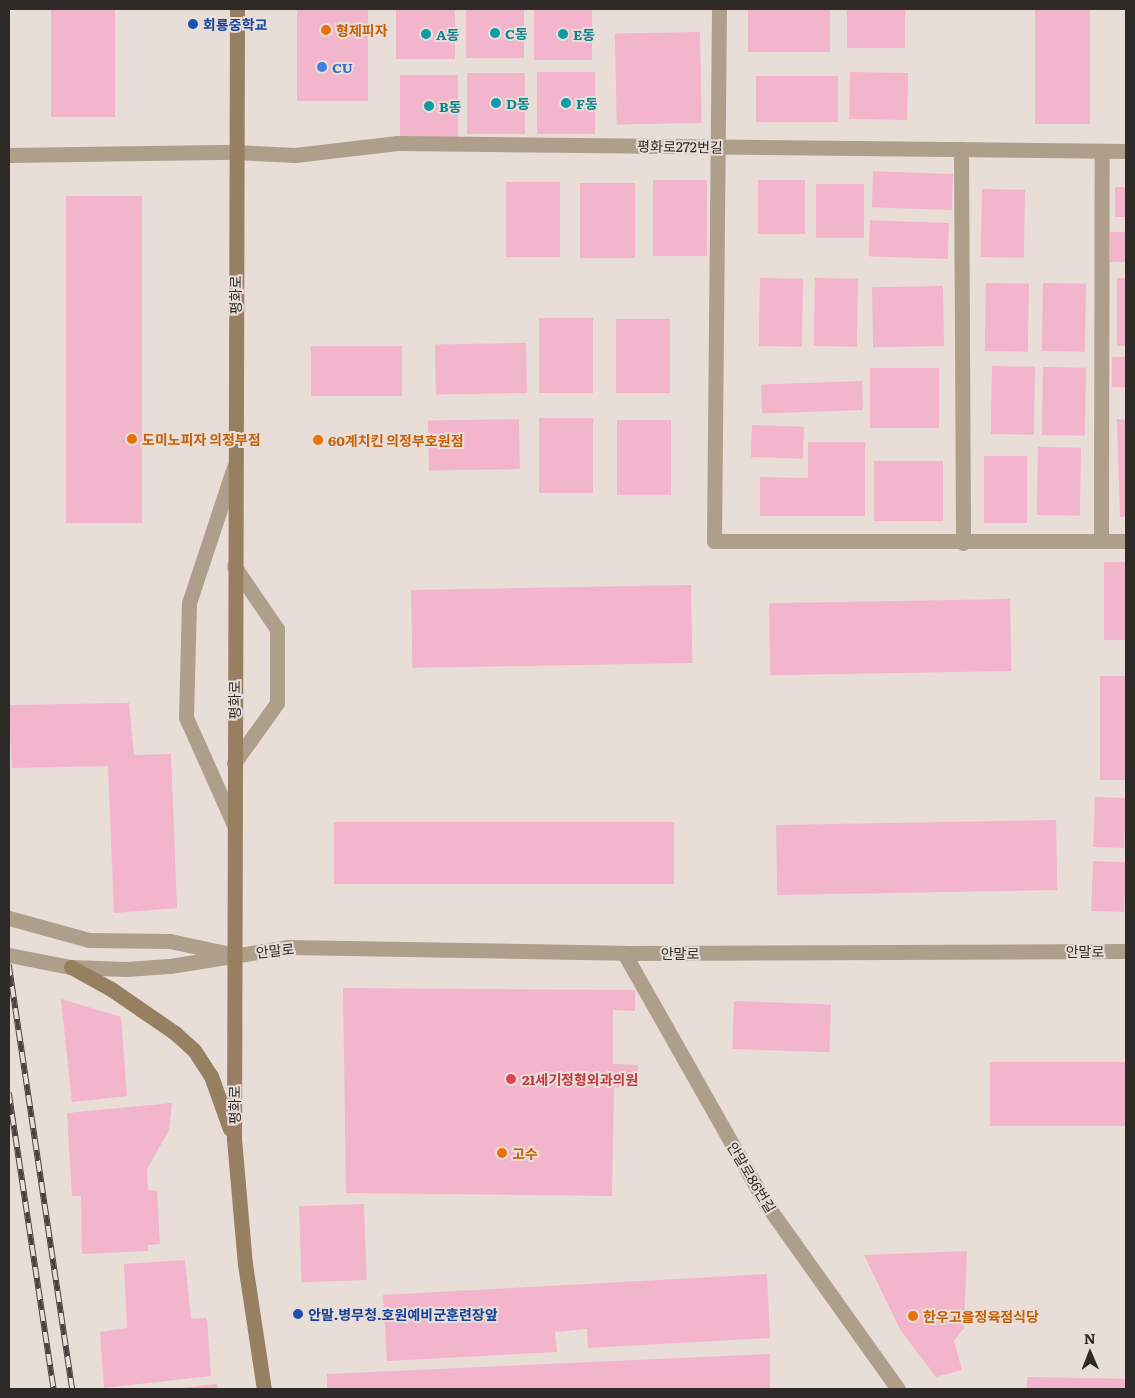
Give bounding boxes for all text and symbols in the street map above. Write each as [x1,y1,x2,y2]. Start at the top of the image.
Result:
place label: 회룡중학교 [203,16,267,32]
marker: 회룡중학교 [187,18,199,30]
place label: 형제피자 [336,22,388,38]
marker: 형제피자 [320,24,332,36]
place label: C동 [505,25,528,41]
place label: A동 [436,26,459,42]
place label: E동 [573,26,595,42]
marker: C동 [489,27,501,39]
marker: A동 [420,28,432,40]
marker: E동 [557,28,569,40]
place label: CU [332,59,353,75]
marker: CU [316,61,328,73]
place label: D동 [506,95,530,111]
place label: F동 [576,95,598,111]
marker: D동 [490,97,502,109]
marker: F동 [560,97,572,109]
place label: B동 [439,98,462,114]
marker: B동 [423,100,435,112]
street label: 평화로272번길 [637,137,723,155]
street label: 평화로 [227,276,243,314]
place label: 도미노피자 의정부점 [142,431,261,447]
place label: 60계치킨 의정부호원점 [328,432,464,448]
marker: 도미노피자 의정부점 [126,433,138,445]
marker: 60계치킨 의정부호원점 [312,434,324,446]
street label: 평화로 [226,681,242,719]
street label: 안말로 [255,940,295,960]
street label: 안말로 [1066,943,1104,959]
street label: 안말로 [661,945,699,961]
place label: 21세기정형외과의원 [522,1071,638,1087]
marker: 21세기정형외과의원 [504,1072,518,1086]
street label: 평화로 [226,1086,242,1124]
street label: 안말로86번길 [724,1139,780,1215]
place label: 고수 [512,1145,538,1161]
marker: 고수 [496,1147,508,1159]
place label: 안말.병무청.호원예비군훈련장앞 [308,1306,498,1322]
marker: 안말.병무청.호원예비군훈련장앞 [292,1308,304,1320]
place label: 한우고을정육점식당 [923,1308,1039,1324]
marker: 한우고을정육점식당 [907,1310,919,1322]
north arrow [1065,1328,1115,1378]
text: N [1084,1328,1096,1348]

